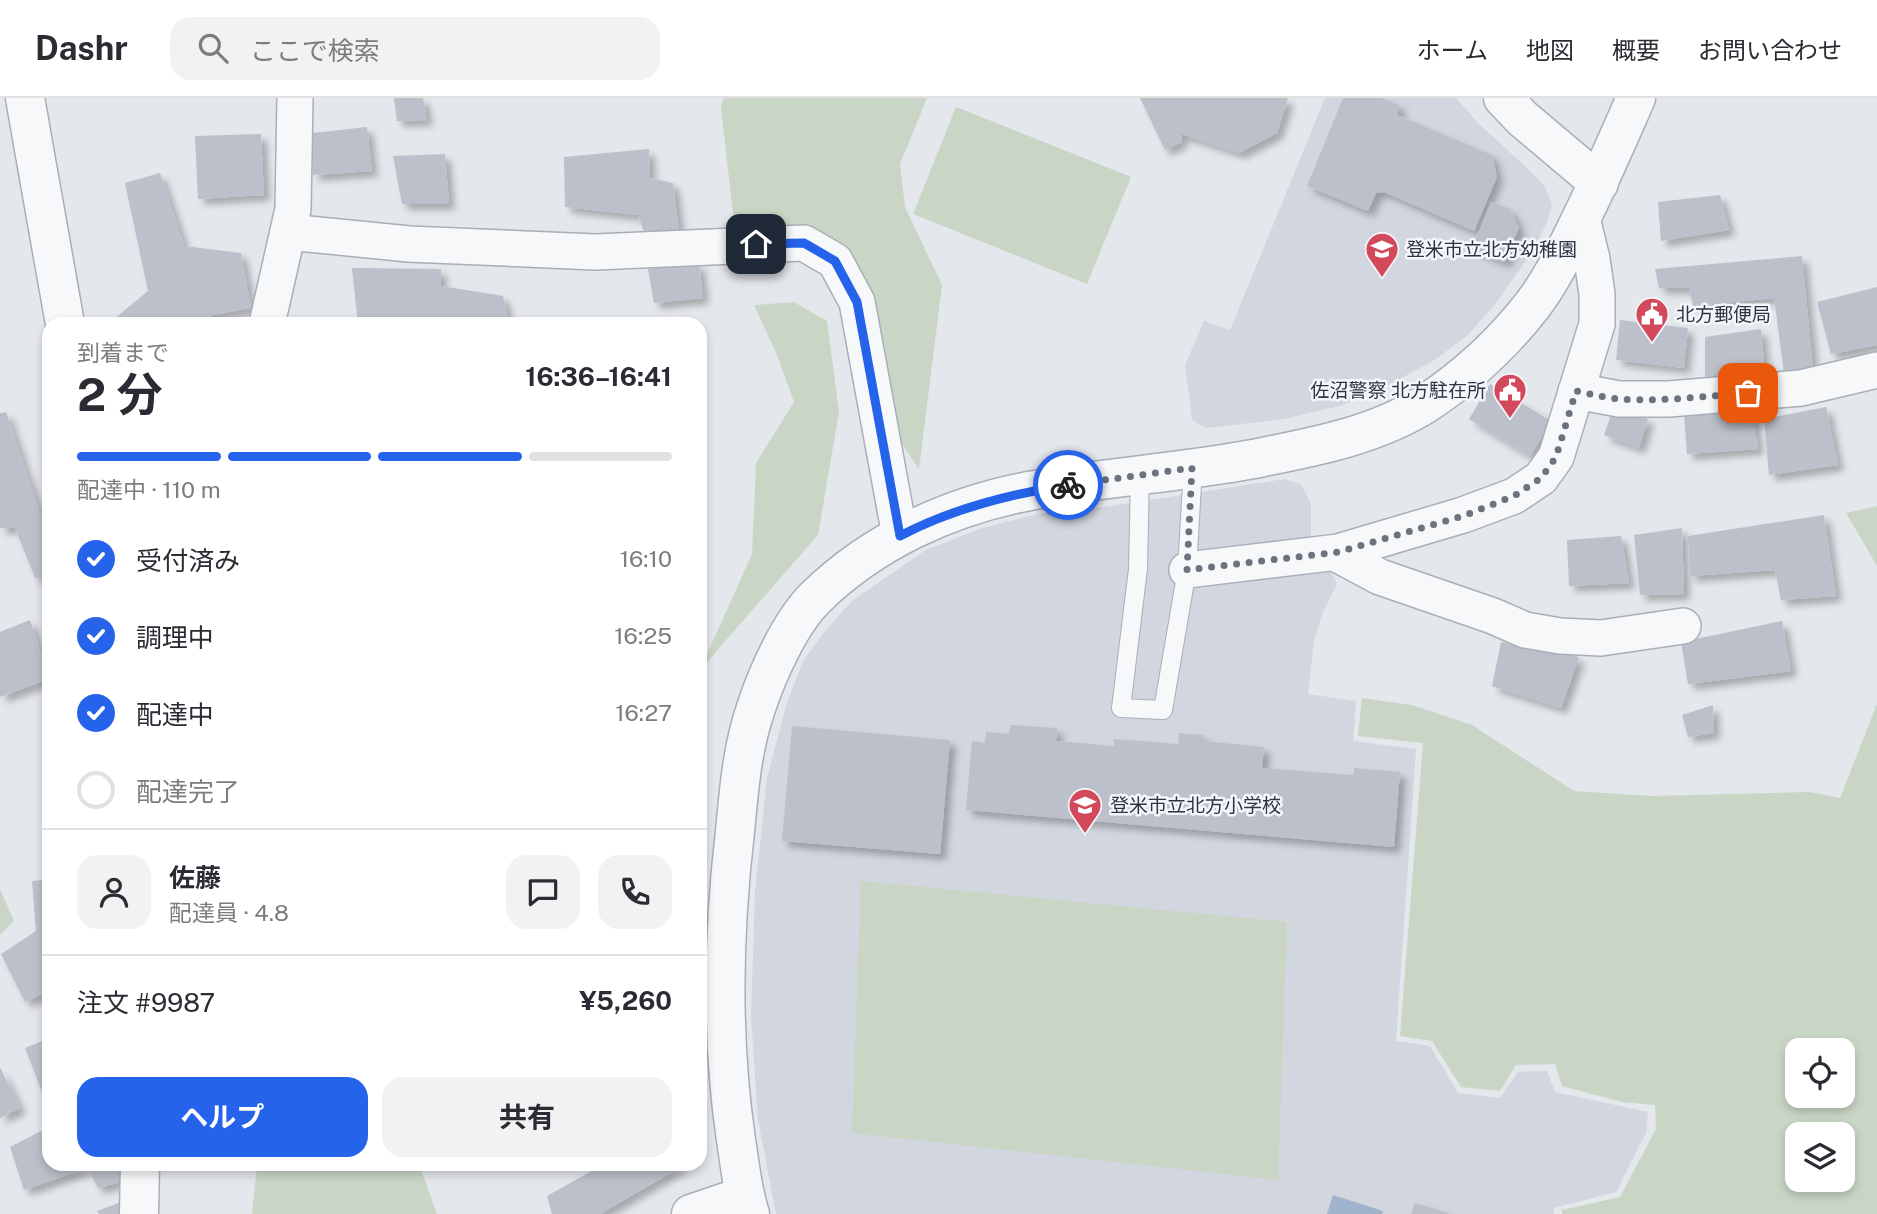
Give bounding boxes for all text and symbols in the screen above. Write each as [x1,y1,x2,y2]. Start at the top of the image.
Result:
search box [170,17,660,80]
text: Dashr [35,29,128,67]
icon: search [194,29,232,67]
text: ここで検索 [250,35,380,66]
text: ホーム [1417,36,1488,64]
text: 地図 [1526,36,1574,64]
text: 概要 [1612,36,1660,64]
text: お問い合わせ [1698,36,1842,64]
pin [726,214,786,274]
icon: home [737,225,775,263]
school or university icon: 登米市立北方幼稚園 [1363,230,1401,279]
place label: 登米市立北方幼稚園 [1406,238,1577,260]
public building icon: 北方郵便局 [1633,295,1671,344]
place label: 北方郵便局 [1676,303,1771,325]
text: 到着まで [77,339,169,366]
text: 16:36–16:41 [525,361,672,392]
pin [1718,363,1778,423]
text: 2 分 [77,367,163,421]
public building icon: 佐沼警察 北方駐在所 [1491,371,1529,420]
icon: bag [1729,374,1767,412]
place label: 佐沼警察 北方駐在所 [1310,379,1486,401]
courier [1033,450,1103,520]
icon: bike [1049,466,1087,504]
text: 配達中 · 110 m [77,476,221,503]
icon: check [77,540,115,578]
text: 受付済み [136,545,240,576]
text: 16:10 [620,545,672,572]
icon: check [77,617,115,655]
text: 調理中 [136,622,214,653]
text: 16:25 [614,622,672,649]
icon: check [77,694,115,732]
text: 配達中 [136,699,214,730]
text: 16:27 [615,699,672,726]
text: 配達完了 [136,776,240,807]
school or university icon: 登米市立北方小学校 [1066,786,1104,835]
place label: 登米市立北方小学校 [1110,794,1281,816]
button: person [77,855,151,929]
button: chat [506,855,580,929]
button: phone [598,855,672,929]
text: 佐藤 [169,862,221,893]
text: 配達員 · 4.8 [169,899,289,926]
text: ¥5,260 [579,985,672,1016]
text: 注文 #9987 [77,987,215,1018]
map controls [1785,1038,1855,1192]
button: locate [1785,1038,1855,1108]
button: ヘルプ [77,1077,368,1157]
button: 共有 [382,1077,672,1157]
button: layers [1785,1122,1855,1192]

